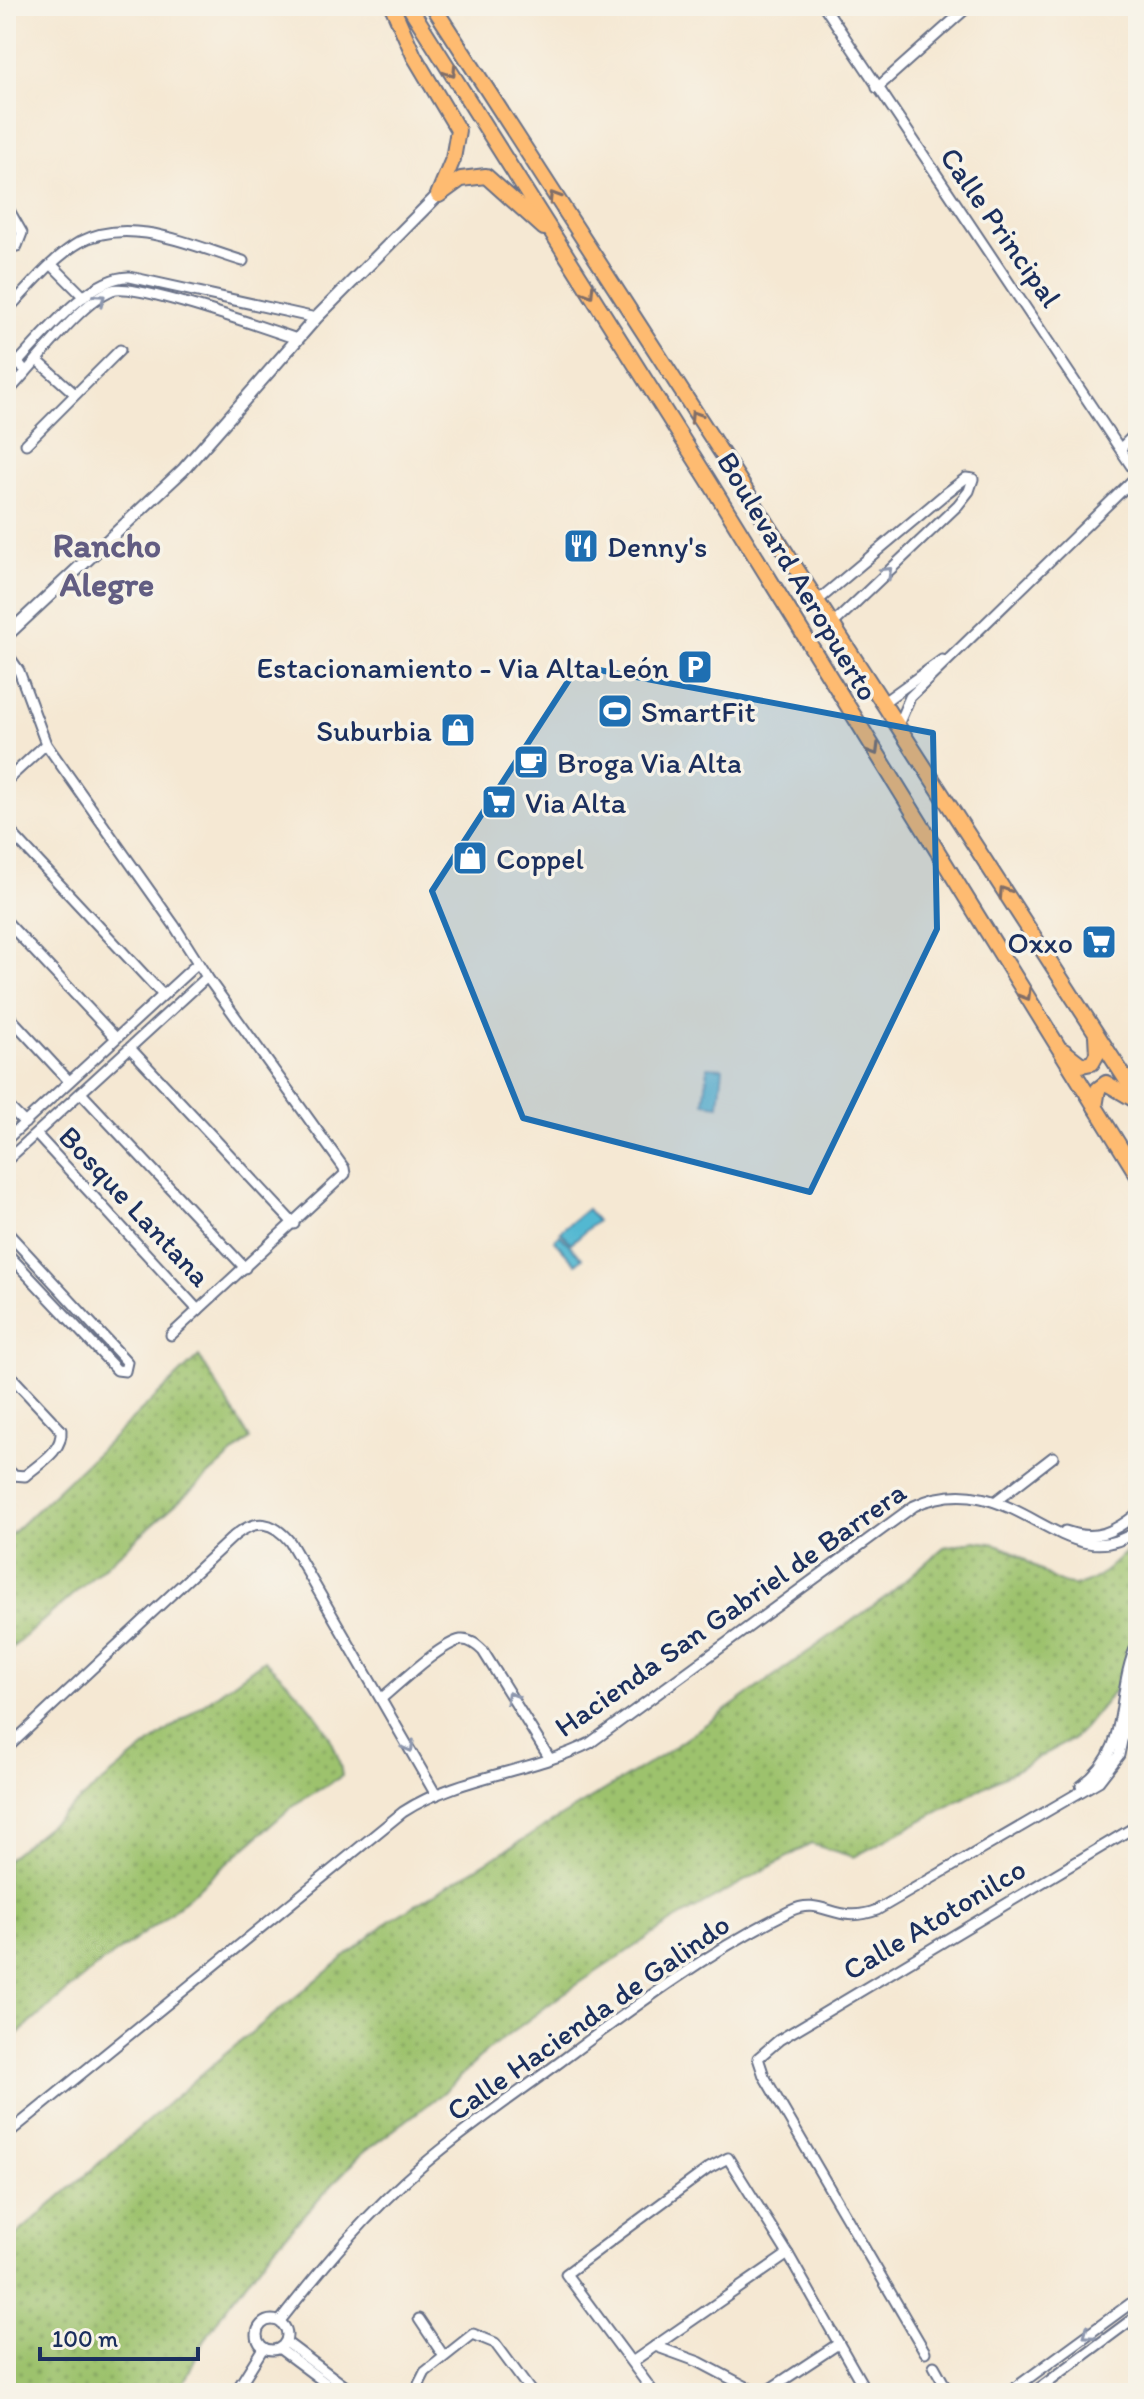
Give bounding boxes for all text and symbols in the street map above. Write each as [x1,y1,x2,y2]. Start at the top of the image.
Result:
one-way arrow [441,63,456,78]
street label: Calle Principal [932,140,1070,315]
one-way arrow [549,191,564,205]
one-way arrow [579,283,595,298]
one-way arrow [91,294,106,309]
one-way arrow [689,410,704,424]
street label: Boulevard Aeropuerto [709,445,887,707]
district label: Rancho Alegre [53,525,161,605]
restaurant icon: Denny's [562,527,600,565]
place label: Denny's [607,528,707,565]
one-way arrow [878,567,893,581]
parking icon: Estacionamiento - Via Alta León [676,648,714,686]
place label: Estacionamiento - Via Alta León [256,649,669,686]
sports icon: SmartFit [596,692,634,730]
place label: SmartFit [641,693,756,730]
shop icon: Suburbia [439,711,477,749]
place label: Suburbia [316,712,432,749]
one-way arrow [864,742,879,756]
cafe icon: Broga Via Alta [512,743,550,781]
place label: Broga Via Alta [557,744,742,781]
supermarket icon: Via Alta [480,783,518,821]
place label: Via Alta [525,784,627,821]
shop icon: Coppel [451,839,489,877]
place label: Coppel [496,840,585,877]
one-way arrow [999,886,1014,901]
supermarket icon: Oxxo [1080,923,1118,961]
place label: Oxxo [1007,924,1073,961]
one-way arrow [1016,986,1031,1001]
street label: Bosque Lantana [51,1118,219,1294]
street label: Hacienda San Gabriel de Barrera [547,1473,913,1745]
one-way arrow [505,1691,521,1706]
one-way arrow [399,1738,415,1752]
street label: Calle Atotonilco [836,1850,1032,1988]
street label: Calle Hacienda de Galindo [439,1905,737,2129]
scale bar [40,2311,198,2361]
text: 100 m [52,2324,118,2353]
one-way arrow [1083,2324,1097,2339]

